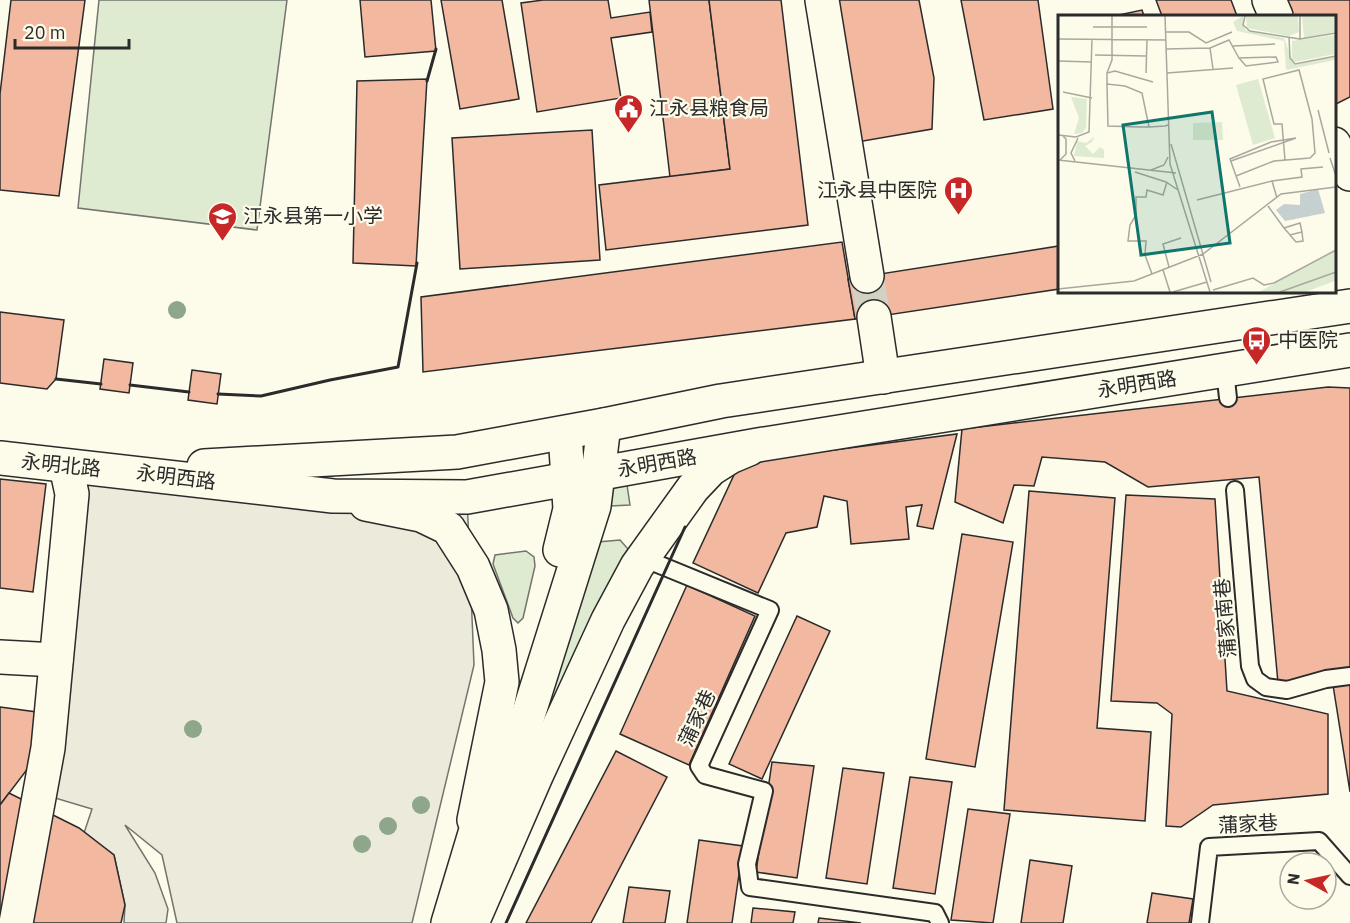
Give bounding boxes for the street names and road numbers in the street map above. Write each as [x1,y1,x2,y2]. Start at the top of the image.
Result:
street label: 永明西路 [1095,364,1179,403]
street label: 永明西路 [615,442,699,483]
street label: 永明北路 [20,447,102,482]
street label: 永明西路 [135,458,217,495]
street label: 蒲家南巷 [1208,577,1241,659]
street label: 蒲家巷 [672,685,721,751]
street label: 蒲家巷 [1217,808,1279,839]

